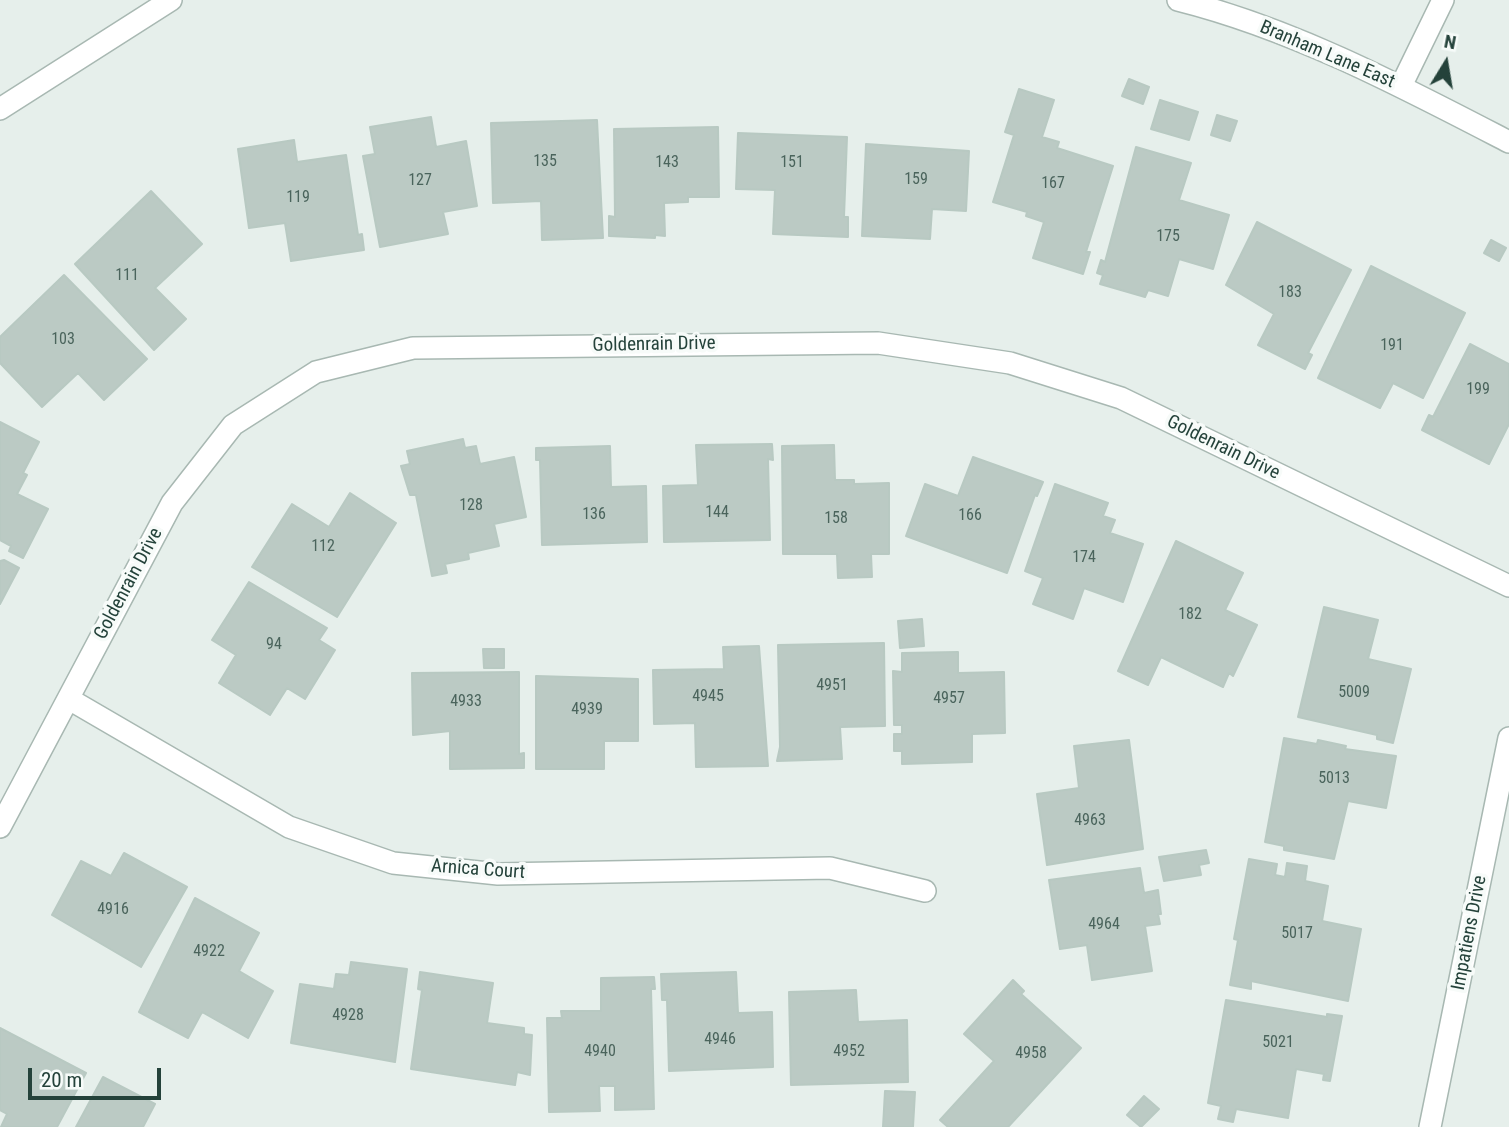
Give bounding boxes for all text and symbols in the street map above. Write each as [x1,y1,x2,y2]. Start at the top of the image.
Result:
street label: Branham Lane East [1256,16,1398,94]
north arrow [1411,28,1481,98]
text: N [1442,29,1458,54]
house number: 135 [533,152,557,172]
house number: 143 [655,153,679,173]
house number: 151 [780,153,804,173]
house number: 159 [904,170,928,190]
house number: 127 [408,171,432,191]
house number: 167 [1041,174,1065,194]
house number: 119 [286,188,310,208]
house number: 175 [1156,227,1180,247]
house number: 111 [115,266,139,286]
house number: 183 [1278,283,1302,303]
house number: 103 [51,330,75,350]
street label: Goldenrain Drive [592,333,716,357]
house number: 191 [1380,336,1404,356]
house number: 199 [1466,380,1490,400]
street label: Goldenrain Drive [1163,411,1283,485]
house number: 128 [459,496,483,516]
house number: 144 [705,503,729,523]
house number: 136 [582,505,606,525]
house number: 166 [958,506,982,526]
house number: 158 [824,509,848,529]
street label: Goldenrain Drive [90,524,168,644]
house number: 112 [311,537,335,557]
house number: 174 [1072,548,1096,568]
house number: 182 [1178,605,1202,625]
house number: 94 [266,635,282,655]
house number: 4951 [816,676,848,696]
house number: 5009 [1338,683,1370,703]
house number: 4945 [692,687,724,707]
house number: 4957 [933,689,965,709]
house number: 4933 [450,692,482,712]
house number: 4939 [571,700,603,720]
house number: 5013 [1318,769,1350,789]
house number: 4963 [1074,811,1106,831]
street label: Arnica Court [430,855,526,885]
street label: Impatiens Drive [1448,874,1492,992]
house number: 4916 [97,900,129,920]
house number: 4964 [1088,915,1120,935]
house number: 5017 [1281,924,1313,944]
house number: 4922 [193,942,225,962]
house number: 4928 [332,1006,364,1026]
house number: 4946 [704,1030,736,1050]
house number: 5021 [1262,1033,1294,1053]
house number: 4940 [584,1042,616,1062]
house number: 4952 [833,1042,865,1062]
house number: 4958 [1015,1044,1047,1064]
scale bar [32,1054,164,1098]
text: 20 m [41,1068,82,1092]

